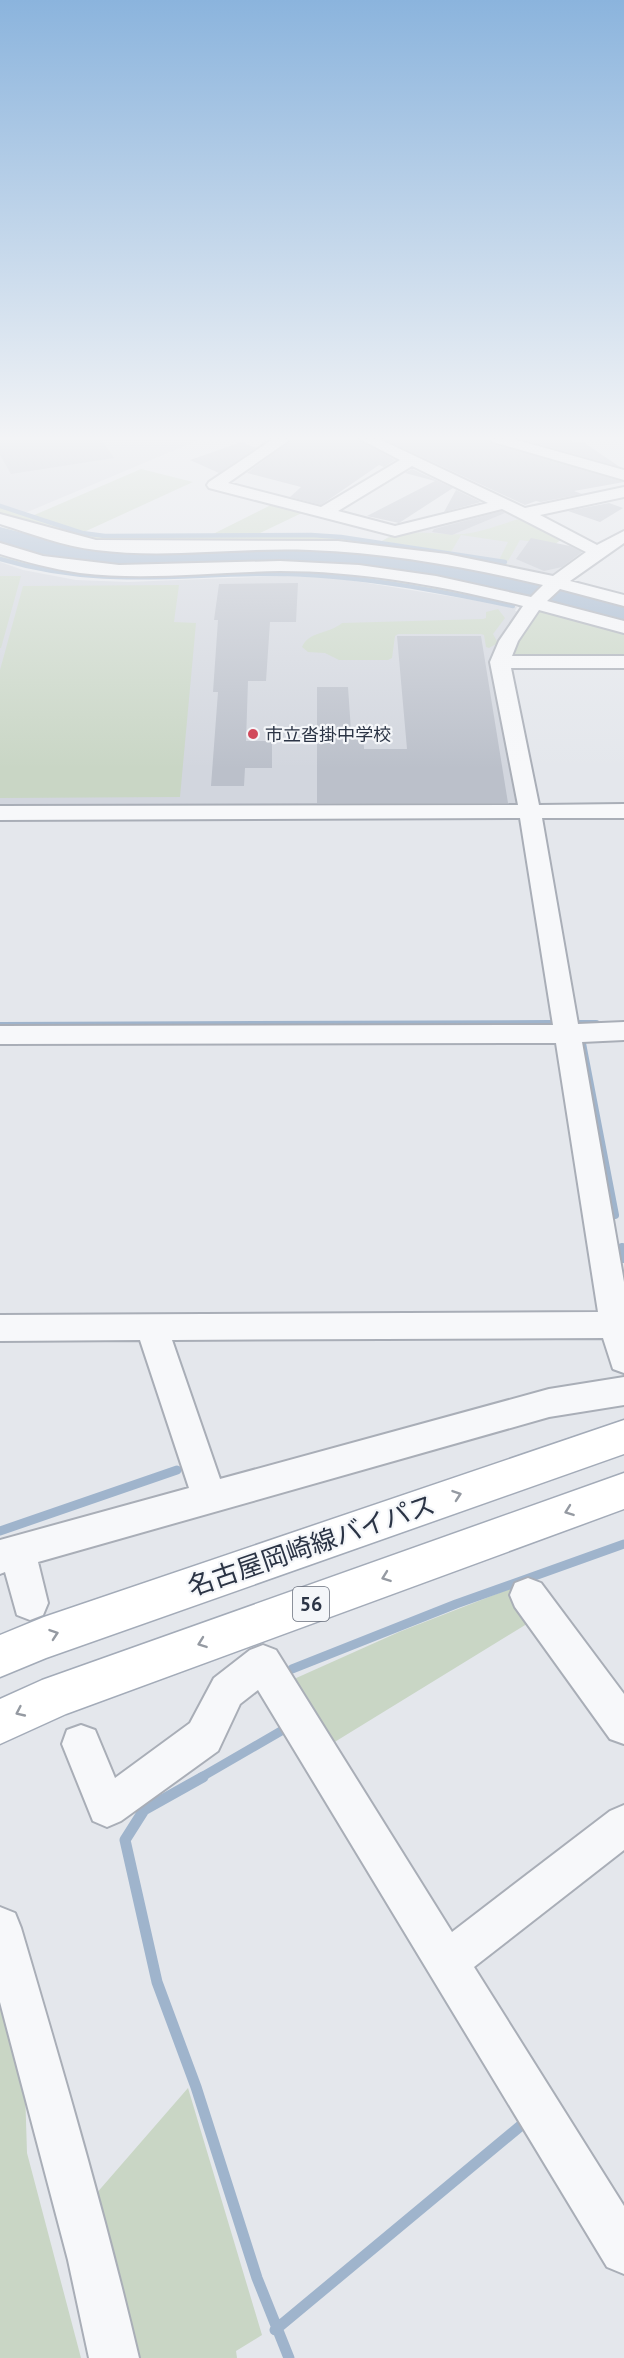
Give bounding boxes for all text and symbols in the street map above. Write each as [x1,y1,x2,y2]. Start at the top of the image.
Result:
place label: 市立沓掛中学校 [265,723,391,746]
marker: 市立沓掛中学校 [246,727,260,741]
street label: 名古屋岡崎線バイパス [183,1487,439,1603]
one-way arrow [451,1489,462,1502]
one-way arrow [564,1504,575,1516]
one-way arrow [381,1570,391,1583]
road number: 56 [293,1587,329,1621]
one-way arrow [48,1628,59,1641]
one-way arrow [197,1636,208,1649]
one-way arrow [15,1705,26,1717]

